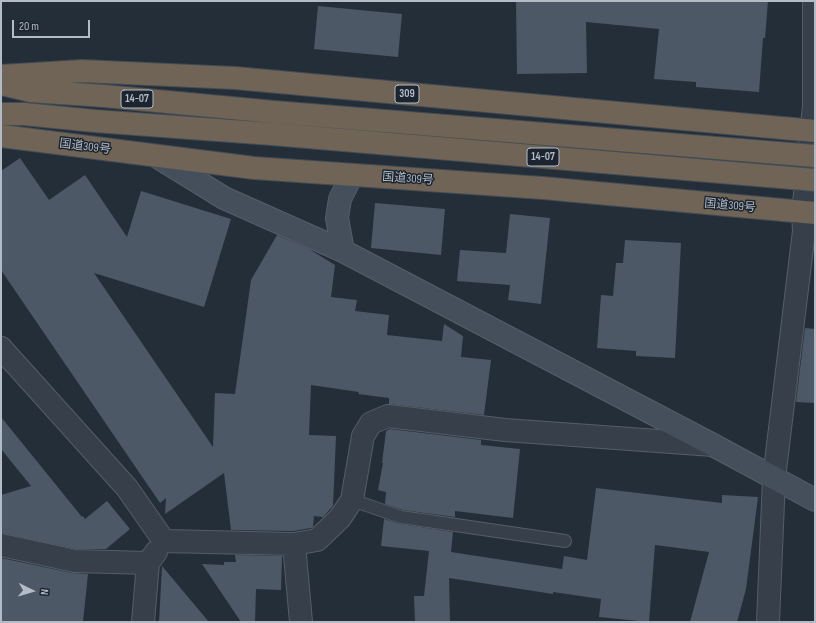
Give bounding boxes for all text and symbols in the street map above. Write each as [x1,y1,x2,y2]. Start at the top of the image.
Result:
scale bar [14,12,92,38]
text: 20 m [19,19,39,34]
road number: 309 [395,85,419,103]
road number: 14-07 [121,90,153,108]
street label: 国道309号 [58,137,112,157]
road number: 14-07 [527,148,559,166]
street label: 国道309号 [382,170,434,188]
street label: 国道309号 [704,197,756,215]
north arrow [12,571,52,611]
text: N [38,589,51,596]

